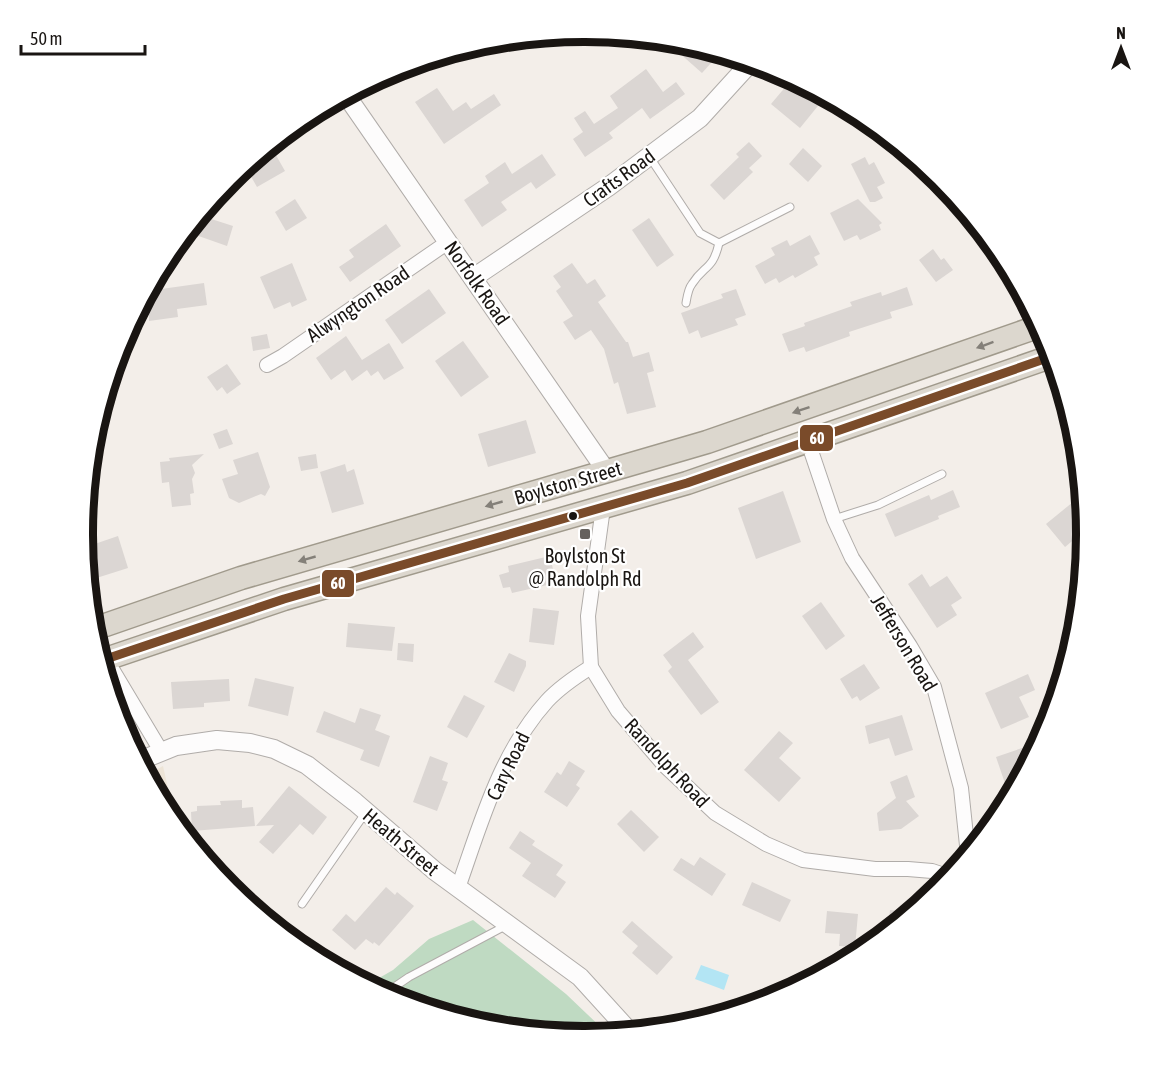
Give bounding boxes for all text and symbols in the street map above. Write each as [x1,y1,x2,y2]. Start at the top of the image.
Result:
scale bar [21,18,146,56]
north arrow [1091,18,1151,78]
text: N [1116,24,1126,42]
text: 50 m [30,28,62,49]
street label: Crafts Road [578,144,659,211]
street label: Norfolk Road [440,236,515,329]
street label: Alwyngton Road [302,261,413,346]
one-way arrow [976,341,994,351]
one-way arrow [792,405,810,415]
line badge: 60 [799,424,834,452]
text: 60 [809,429,825,447]
street label: Boylston Street [512,456,624,509]
one-way arrow [485,500,504,510]
unlabelled marker [567,510,579,522]
marker: Boylston St @ Randolph Rd [578,527,592,541]
place label: Boylston St @ Randolph Rd [529,544,641,590]
one-way arrow [298,554,316,564]
line badge: 60 [321,569,355,598]
text: 60 [330,574,346,592]
street label: Jefferson Road [867,590,942,695]
street label: Randolph Road [620,713,714,812]
street label: Cary Road [481,728,534,804]
street label: Heath Street [359,803,444,880]

